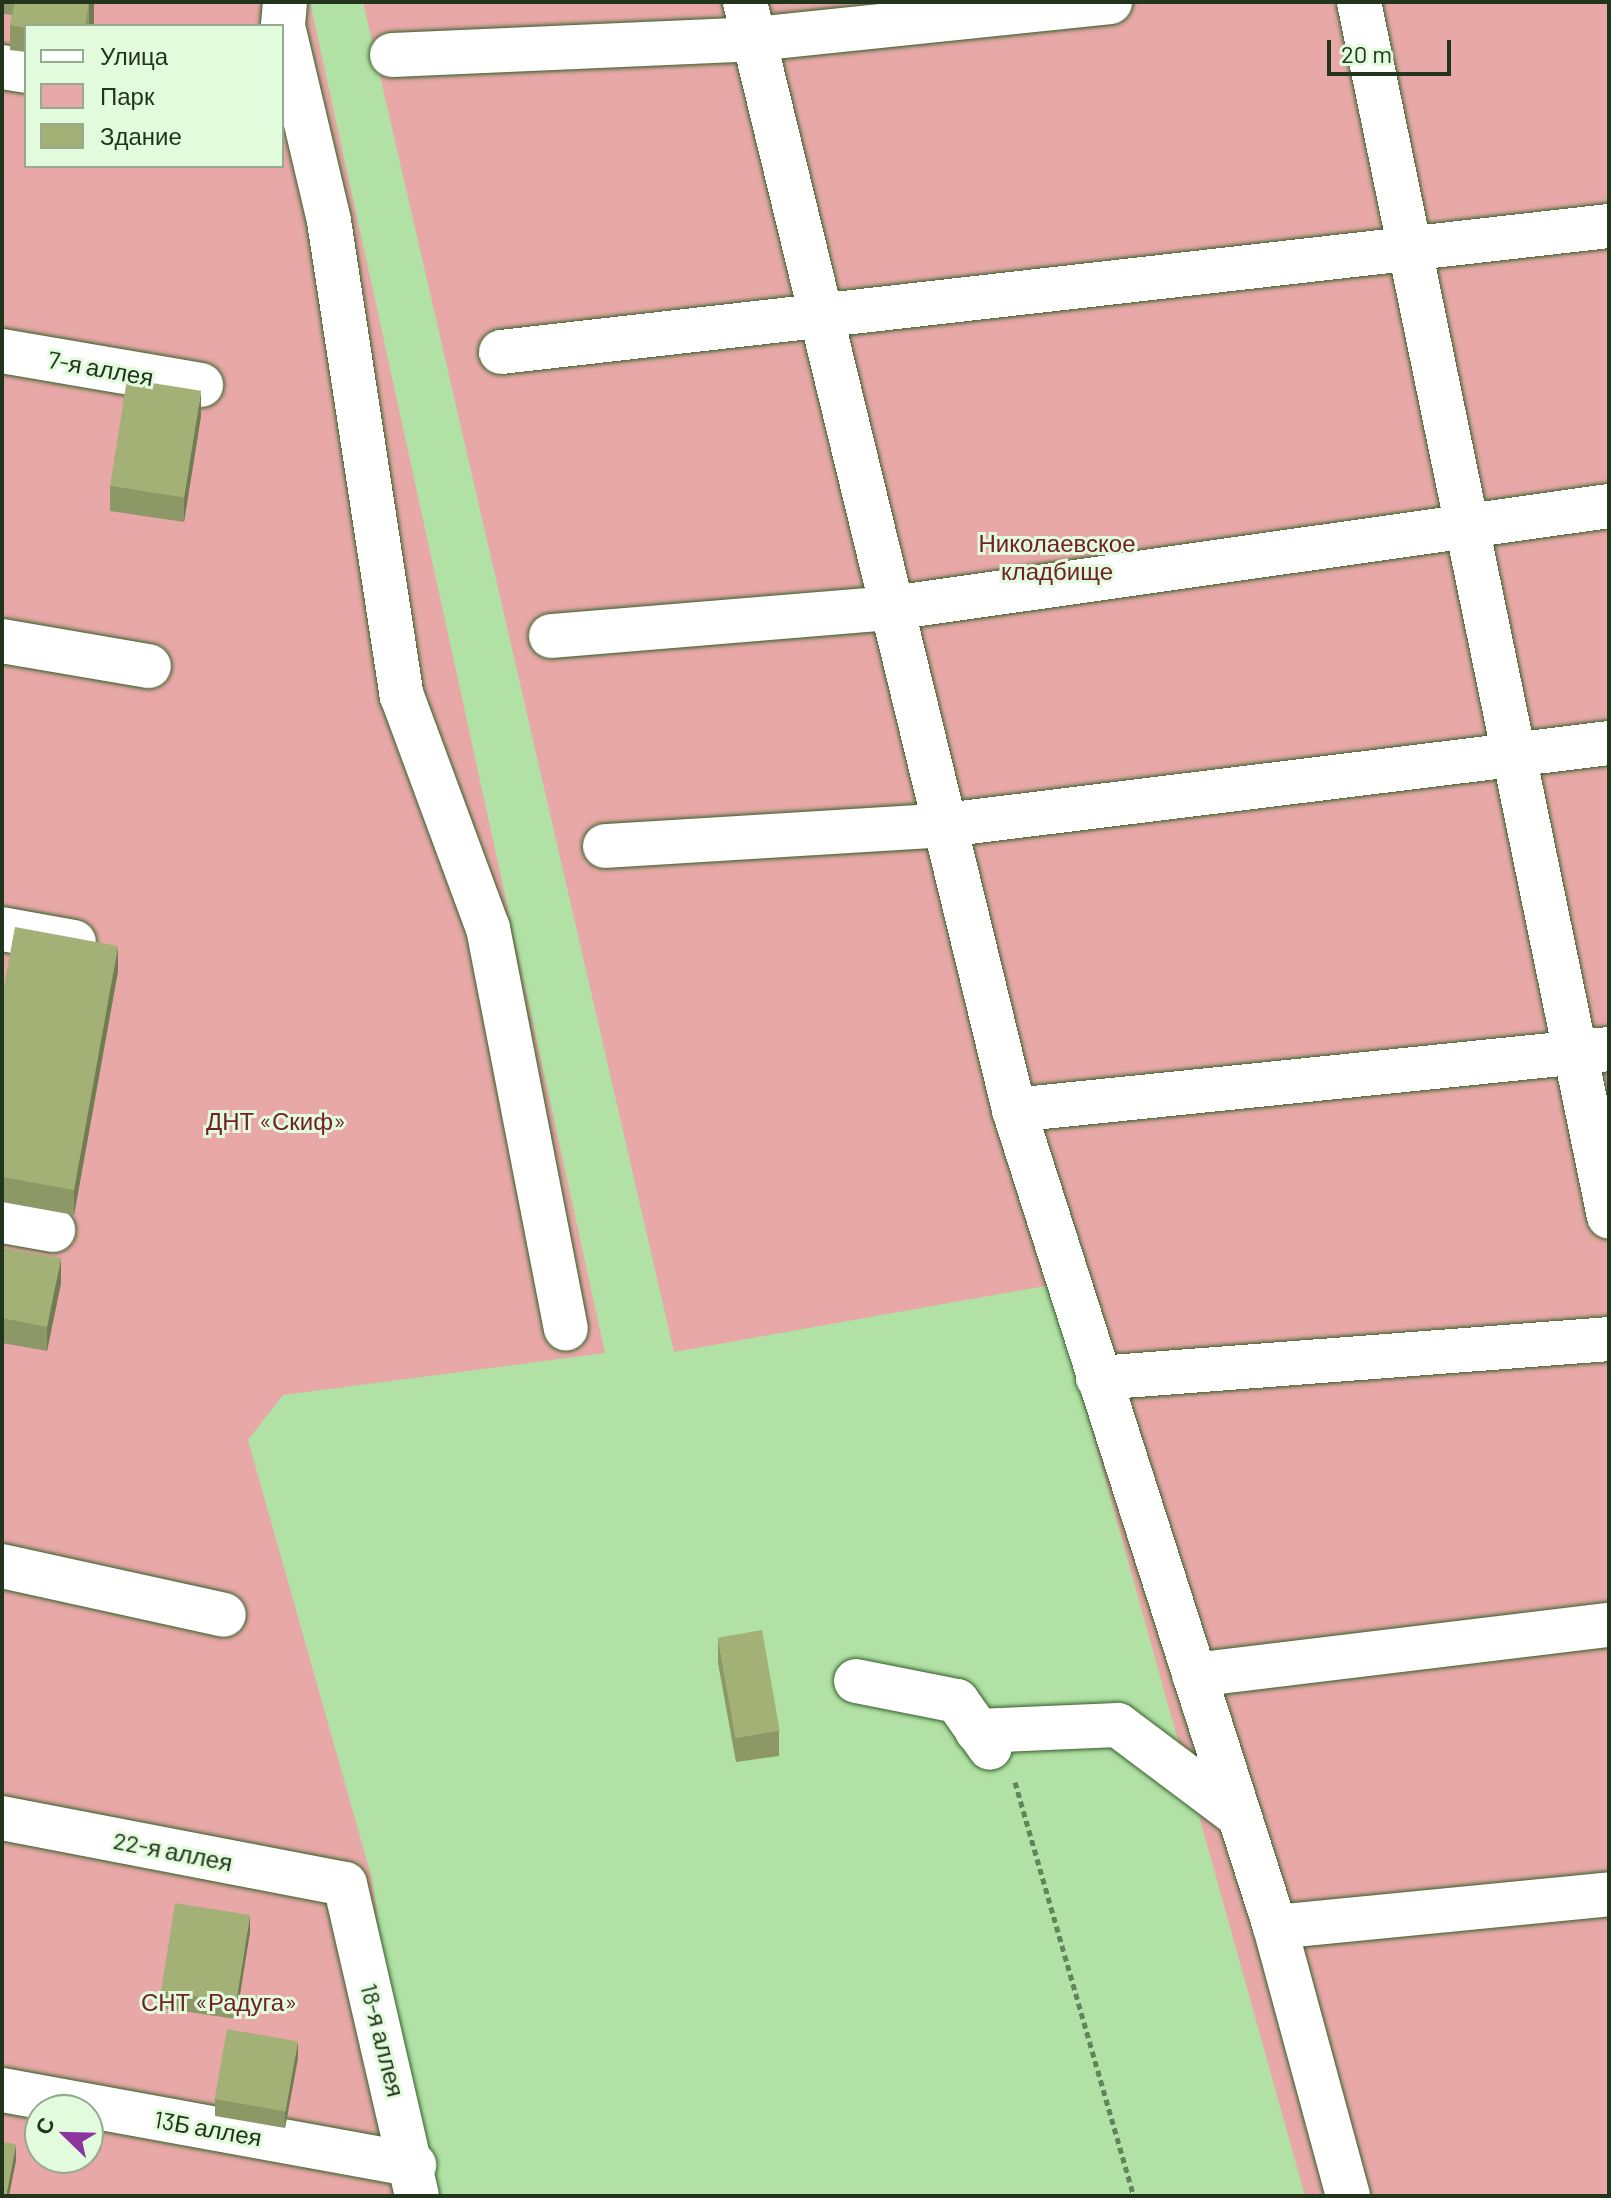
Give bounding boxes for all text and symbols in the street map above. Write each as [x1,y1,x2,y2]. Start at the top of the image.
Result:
legend [24,24,284,168]
scale bar [1331,24,1455,74]
text: 20 m [1341,39,1392,68]
text: Улица [100,41,168,70]
text: Парк [100,81,154,110]
text: Здание [100,121,182,150]
street label: 7-я аллея [46,345,156,391]
park label: Николаевское кладбище [979,529,1135,585]
park label: ДНТ «Скиф» [206,1107,346,1135]
street label: 22-я аллея [111,1825,235,1877]
street label: 18-я аллея [355,1980,411,2100]
park label: СНТ «Радуга» [141,1988,297,2016]
north arrow [24,2094,104,2174]
street label: 13Б аллея [152,2104,264,2152]
text: С [29,2113,59,2138]

